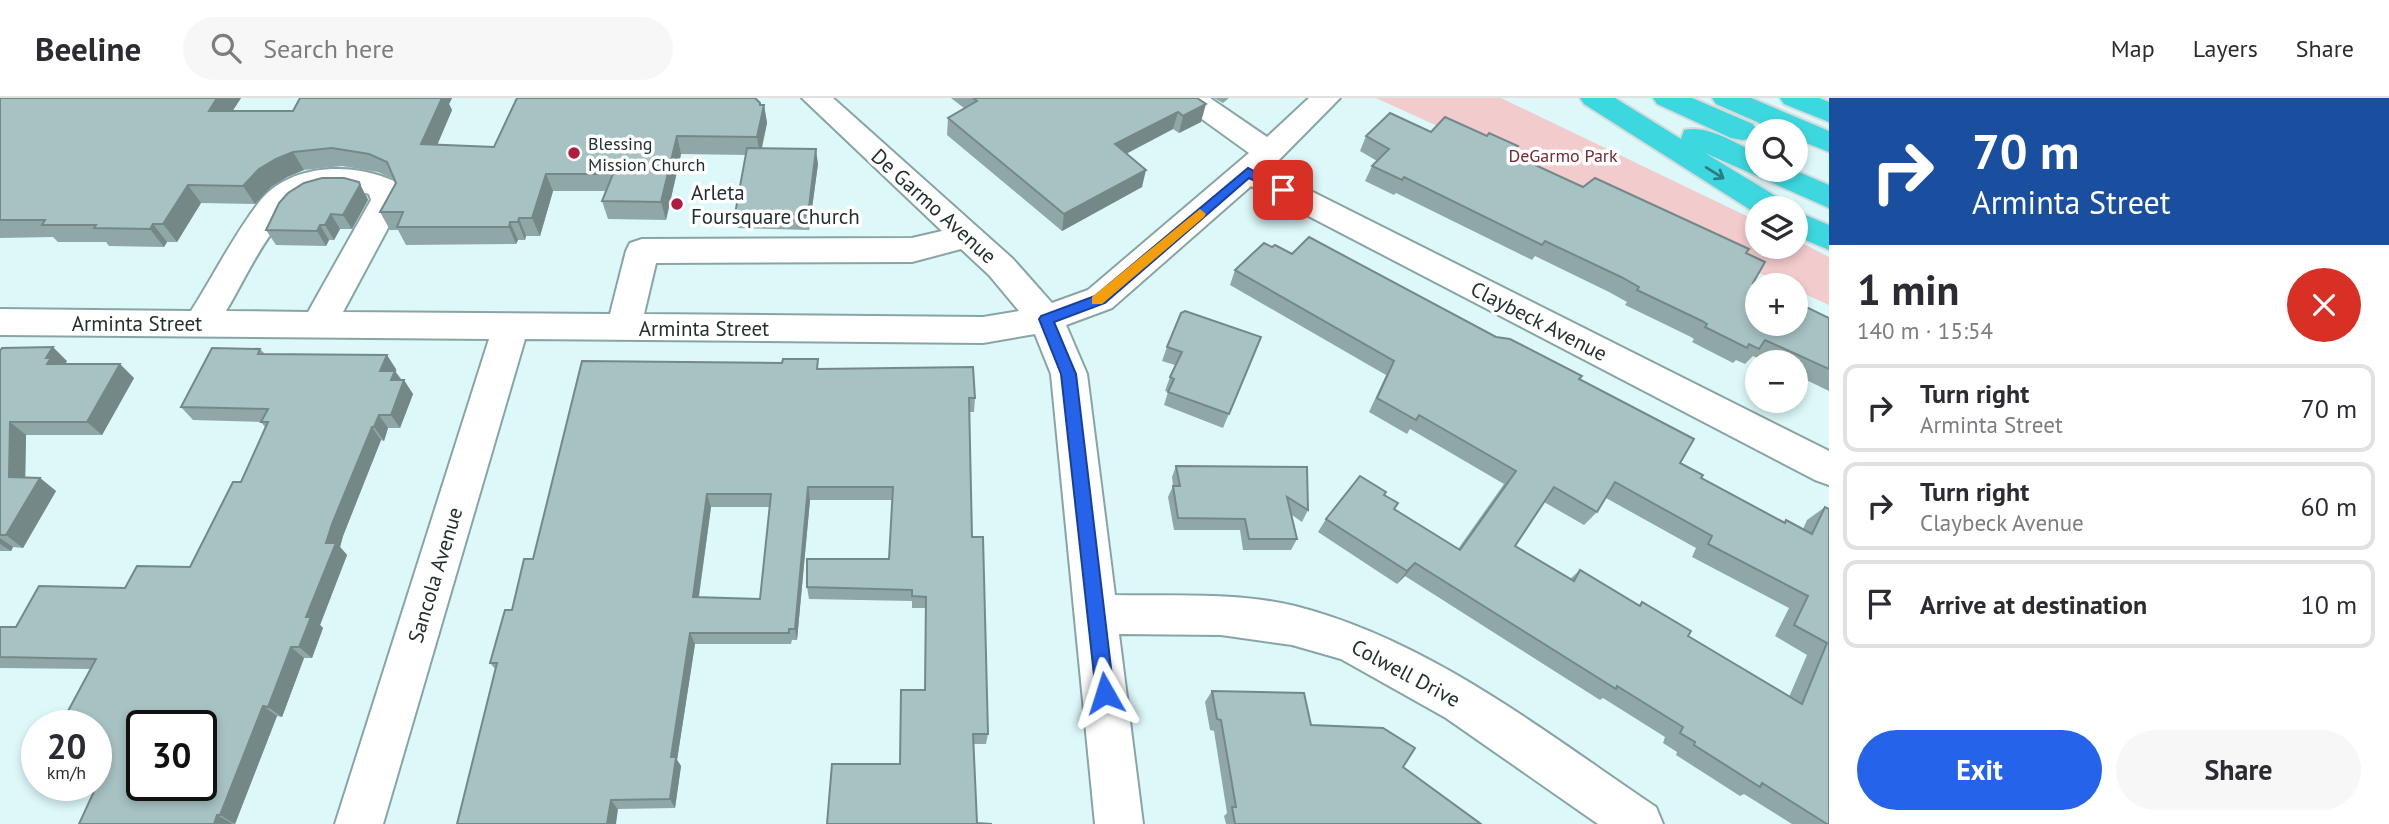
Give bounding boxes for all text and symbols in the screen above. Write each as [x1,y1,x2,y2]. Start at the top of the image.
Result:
search box [183,17,673,80]
text: Beeline [35,27,141,70]
icon: search [207,29,245,67]
text: Search here [263,32,394,65]
text: Map [2111,33,2155,64]
text: Layers [2193,33,2258,64]
text: Share [2296,33,2354,64]
map controls [1745,119,1808,413]
button: search [1745,119,1808,182]
text: 70 m [1972,119,2079,183]
icon: right [1857,126,1948,217]
place label: Blessing Mission Church [588,132,705,176]
street label: De Garmo Avenue [866,143,1002,269]
park label: DeGarmo Park [1508,144,1618,167]
marker: Blessing Mission Church [566,145,582,161]
pin [1253,160,1313,220]
one-way arrow [1704,166,1724,180]
icon: arrive [1264,171,1302,209]
place label: Arleta Foursquare Church [691,179,860,230]
text: Arminta Street [1972,181,2171,223]
marker: Arleta Foursquare Church [669,196,685,212]
button: layers [1745,196,1808,259]
text: 1 min [1857,262,1959,317]
button: close [2287,268,2361,342]
button: + [1745,273,1808,336]
street label: Claybeck Avenue [1466,275,1612,367]
street label: Arminta Street [72,310,202,337]
street label: Arminta Street [639,315,769,342]
text: 140 m · 15:54 [1857,316,1993,345]
button: − [1745,350,1808,413]
text: Turn right [1920,377,2029,410]
icon: right [1861,389,1899,427]
text: 70 m [2301,392,2357,425]
text: Arminta Street [1920,410,2063,439]
text: Turn right [1920,475,2029,508]
icon: right [1861,487,1899,525]
text: 60 m [2301,490,2357,523]
street label: Sancola Avenue [402,504,468,646]
text: Claybeck Avenue [1920,508,2084,537]
icon: arrive [1861,585,1899,623]
text: Arrive at destination [1920,588,2147,621]
text: 10 m [2301,588,2357,621]
street label: Colwell Drive [1347,633,1465,713]
position arrow [1068,656,1142,730]
speed limit sign: 30 [126,710,217,801]
text: 20 [47,723,86,769]
button: Exit [1857,730,2102,810]
button: Share [2116,730,2361,810]
text: km/h [47,761,86,784]

